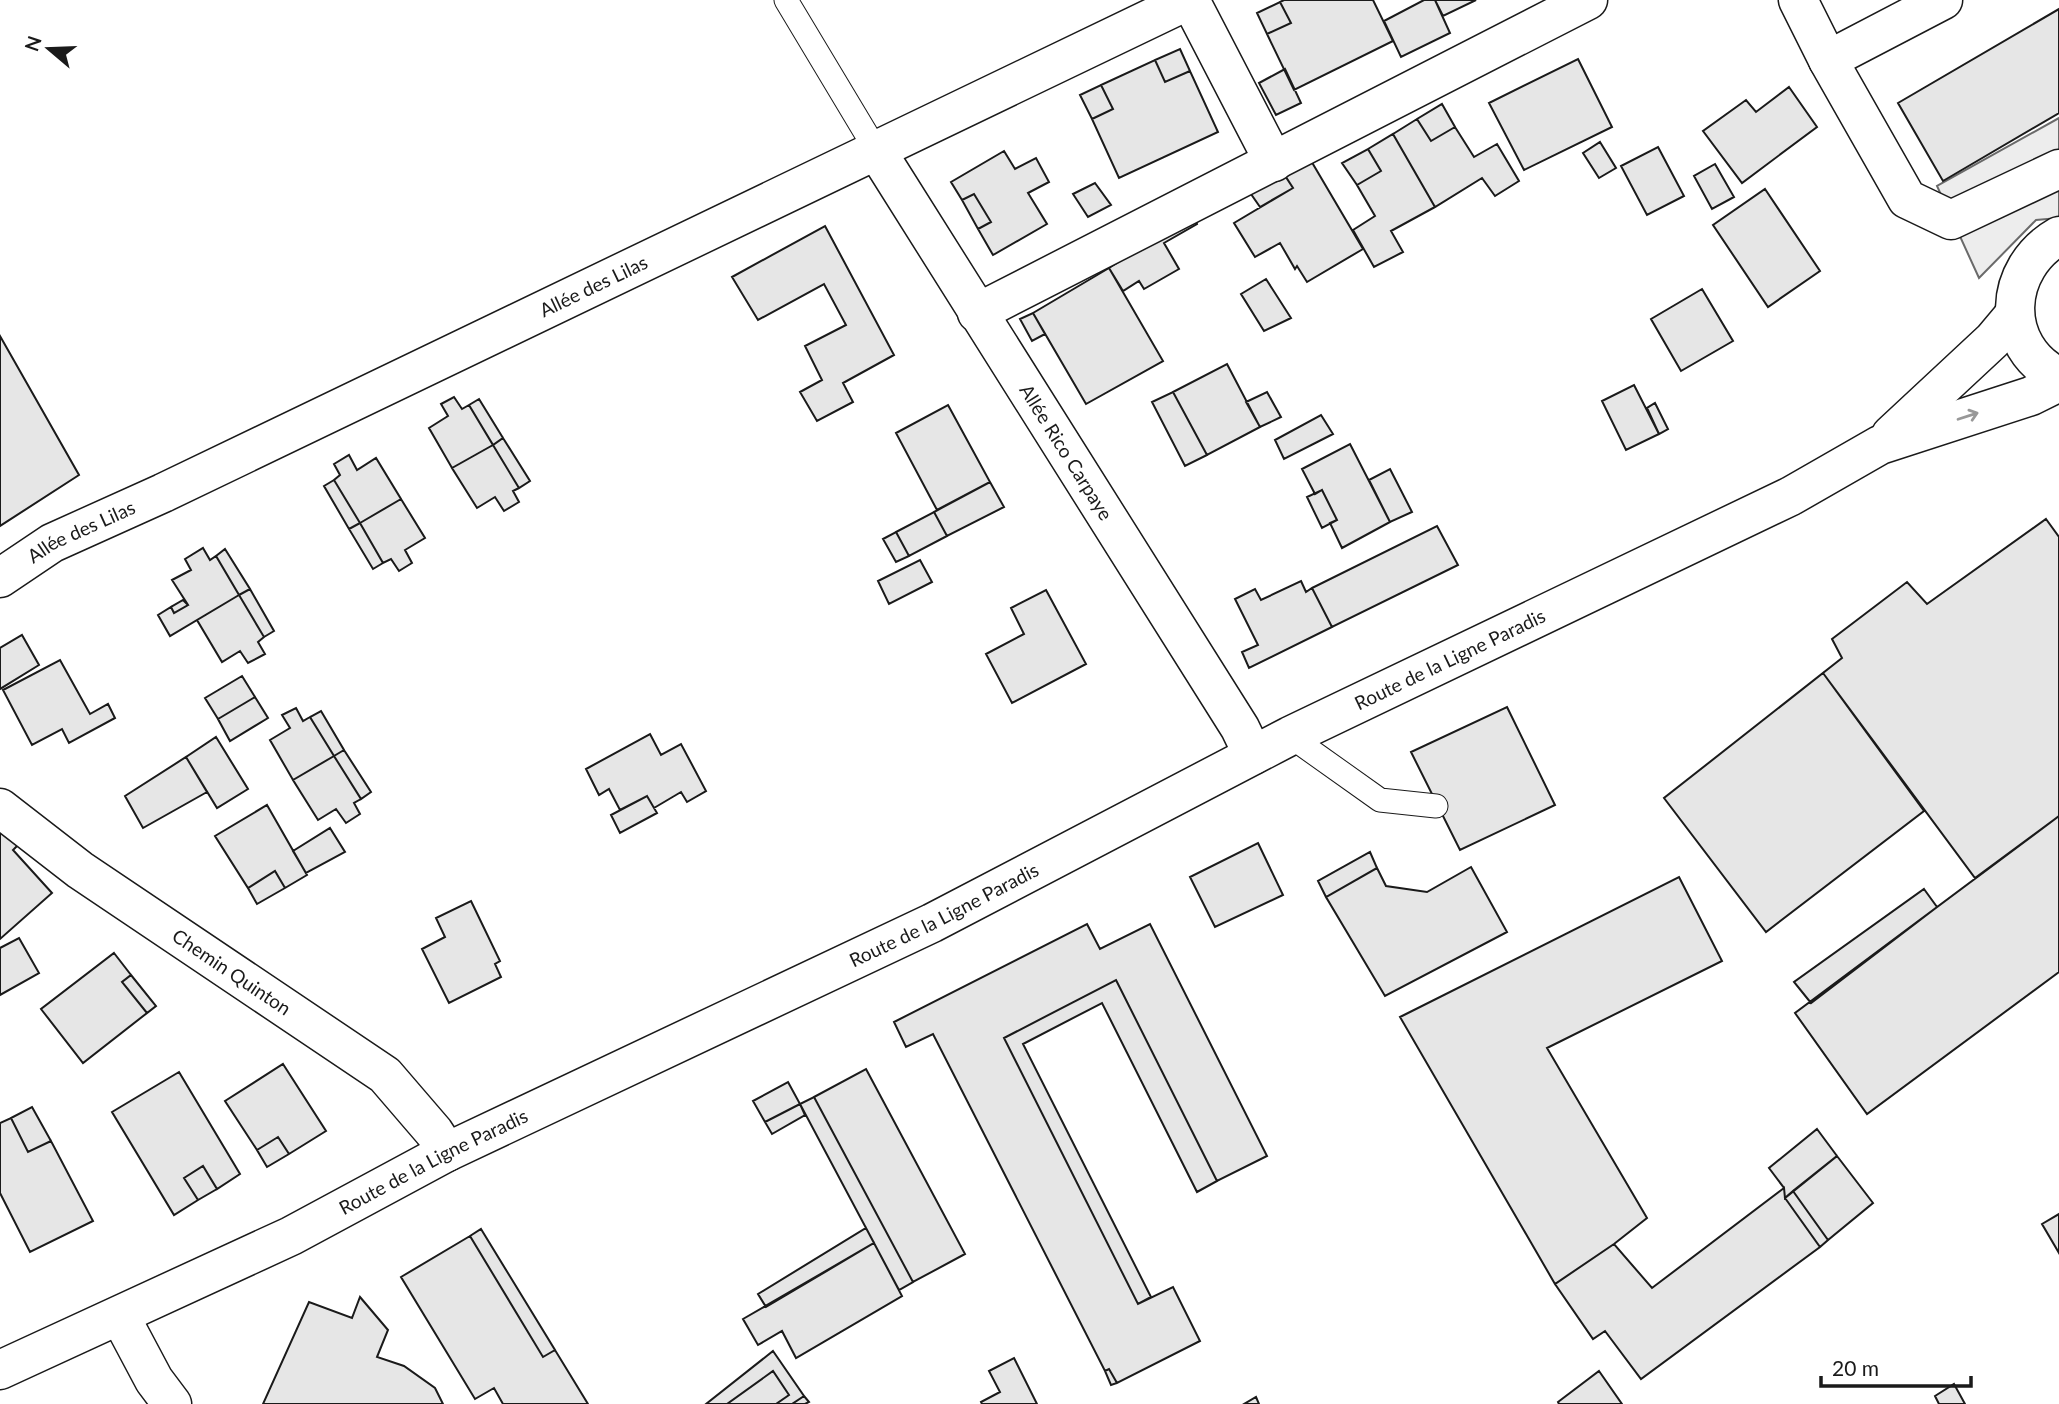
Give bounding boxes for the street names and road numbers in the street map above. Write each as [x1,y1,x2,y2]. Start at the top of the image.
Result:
street label: Allée des Lilas [536,250,651,321]
street label: Allée Rico Carpaye [1015,380,1118,524]
street label: Allée des Lilas [23,495,138,567]
street label: Route de la Ligne Paradis [1351,604,1549,714]
street label: Route de la Ligne Paradis [845,858,1042,971]
street label: Chemin Quinton [168,924,296,1020]
street label: Route de la Ligne Paradis [335,1104,531,1219]

